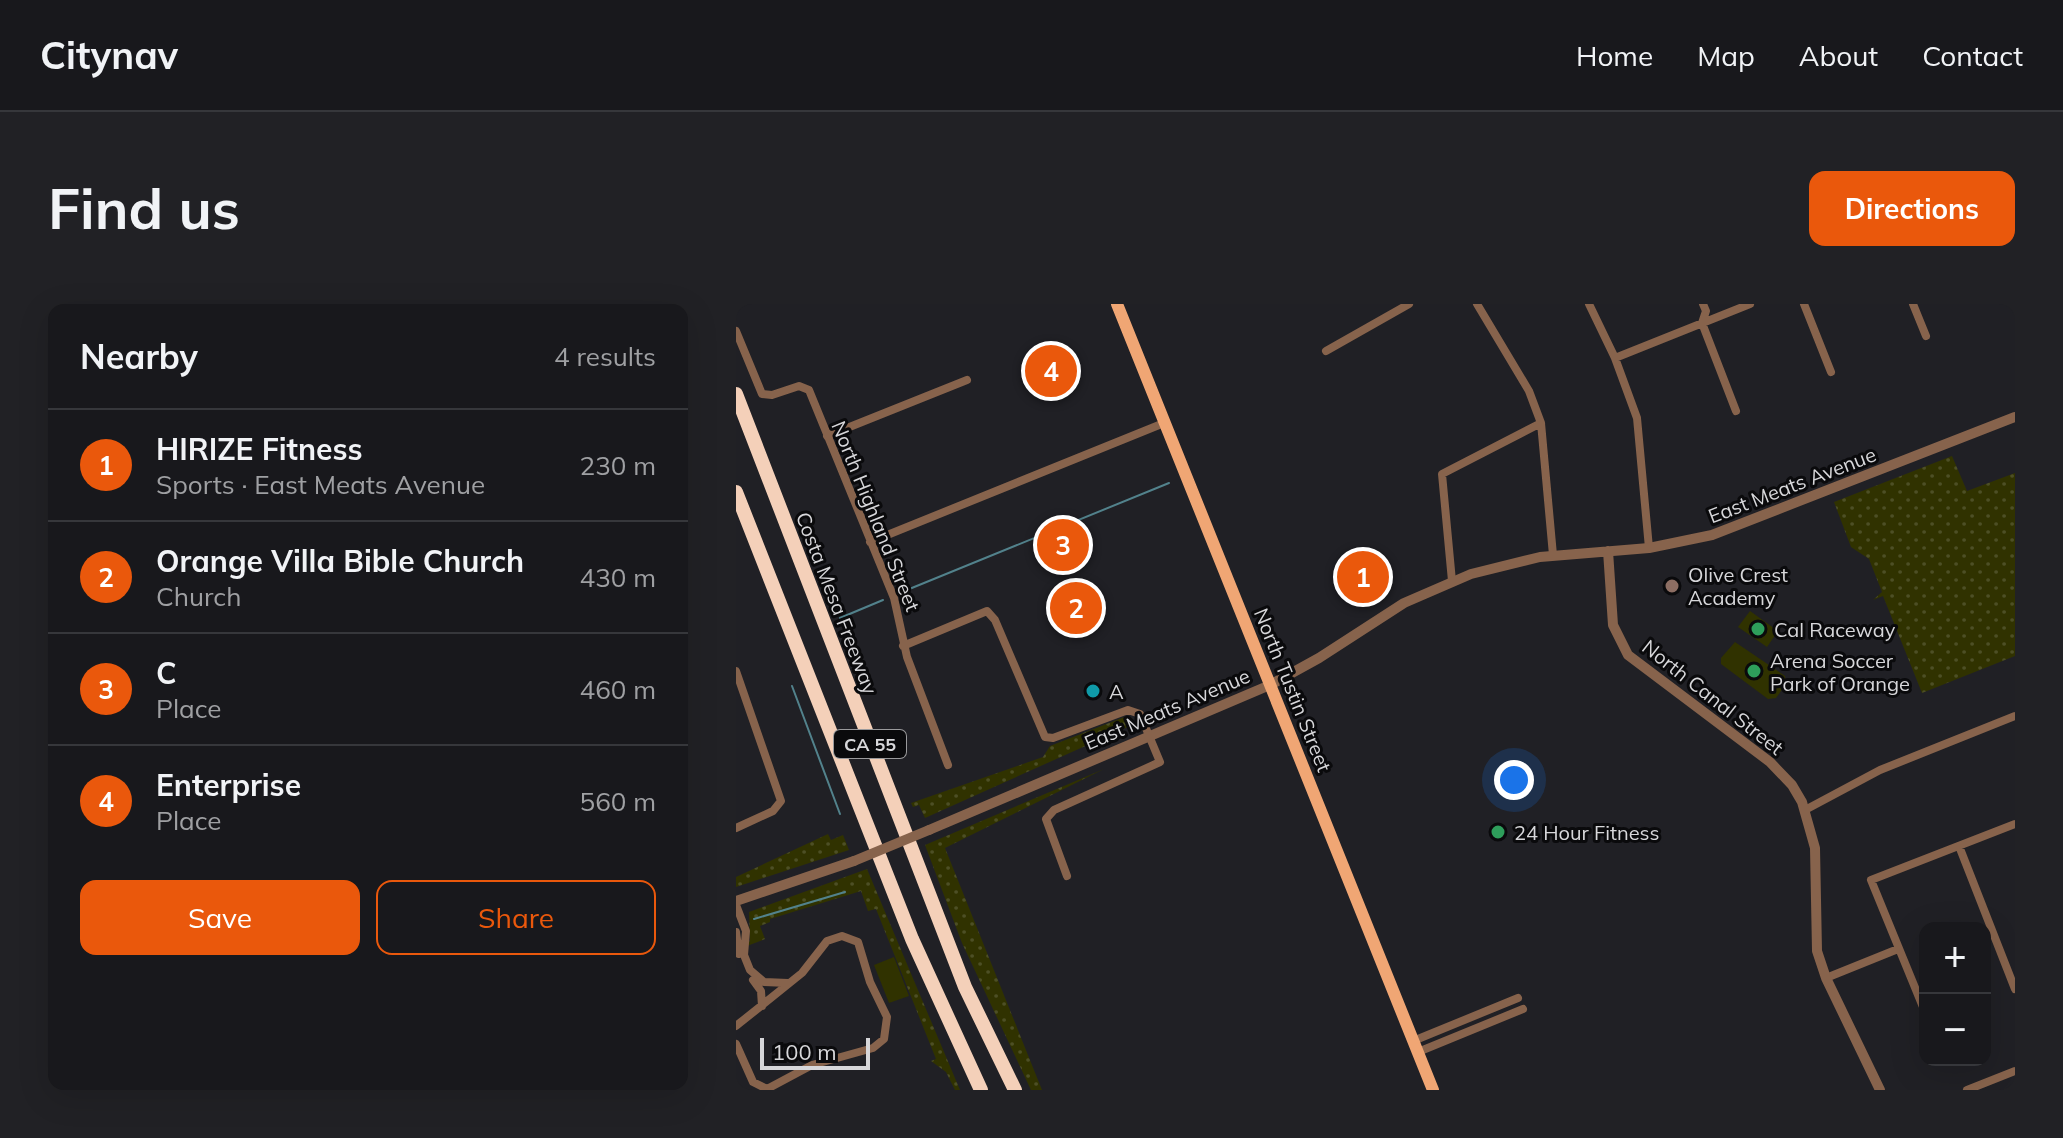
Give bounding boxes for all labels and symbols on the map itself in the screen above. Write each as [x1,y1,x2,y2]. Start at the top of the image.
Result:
pin: 4 [1025,341,1077,401]
street label: North Highland Street [826,417,926,615]
street label: East Meats Avenue [1705,442,1879,528]
street label: Costa Mesa Freeway [791,508,883,698]
pin: 3 [1037,515,1089,575]
pin: 1 [1337,547,1389,607]
place label: Olive Crest Academy [1688,562,1788,610]
marker: Olive Crest Academy [1663,577,1681,595]
pin: 2 [1050,578,1102,638]
street label: North Tustin Street [1249,605,1337,775]
place label: Cal Raceway [1774,617,1896,642]
marker: Cal Raceway [1749,620,1767,638]
street label: North Canal Street [1637,634,1789,760]
place label: Arena Soccer Park of Orange [1770,648,1910,696]
marker: Arena Soccer Park of Orange [1745,662,1763,680]
street label: East Meats Avenue [1080,663,1254,755]
place label: A [1109,679,1124,704]
marker: A [1084,682,1102,700]
road number: CA 55 [834,730,906,758]
your location [1494,760,1534,800]
place label: 24 Hour Fitness [1514,820,1659,845]
marker: 24 Hour Fitness [1489,823,1507,841]
scale bar [760,1034,870,1070]

